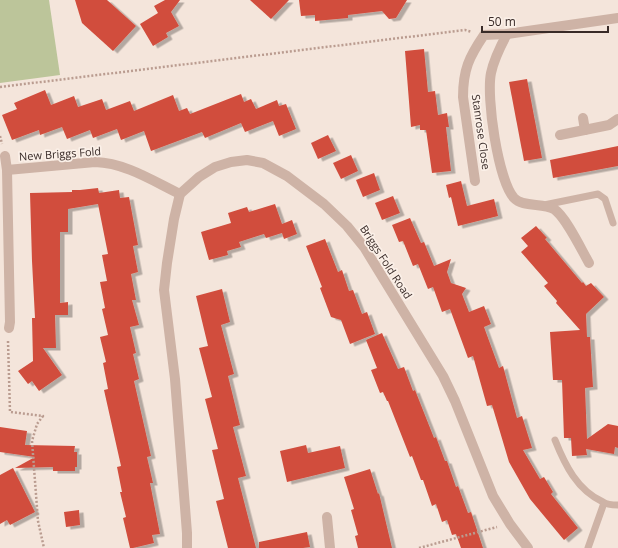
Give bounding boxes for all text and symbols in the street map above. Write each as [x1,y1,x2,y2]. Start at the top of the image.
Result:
scale bar [482,8,608,34]
text: 50 m [488,13,516,30]
street label: Stanrose Close [469,93,494,171]
street label: New Briggs Fold [19,143,101,164]
street label: Briggs Fold Road [357,222,416,302]

